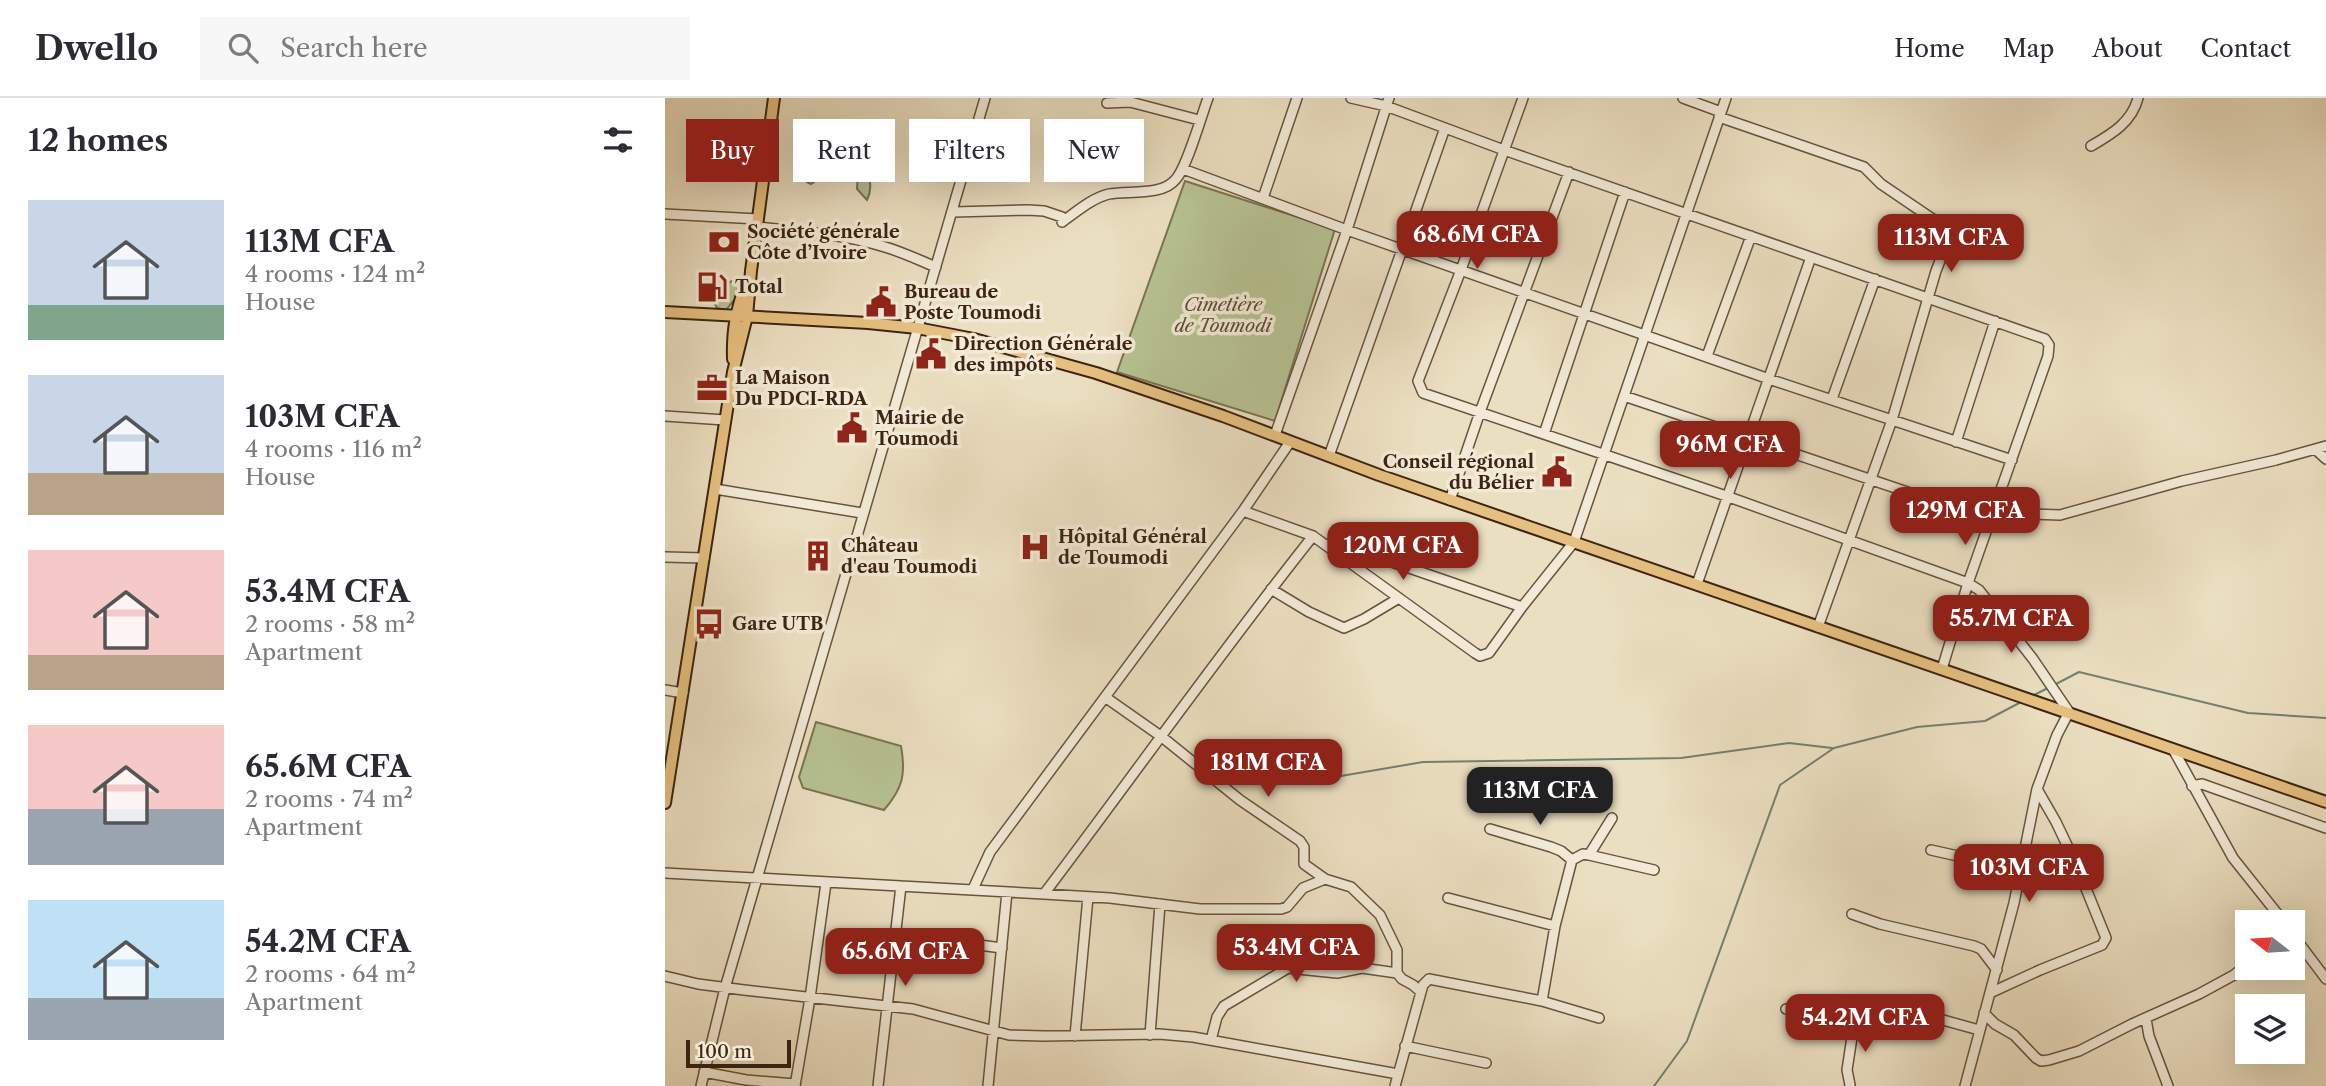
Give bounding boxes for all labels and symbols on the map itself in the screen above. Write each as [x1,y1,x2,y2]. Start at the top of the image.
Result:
pin: 68.6M CFA [1397,212,1557,271]
pin: 113M CFA [1879,214,2023,274]
place label: Société générale Côte d’Ivoire [747,221,900,264]
bank icon: Société générale Côte d’Ivoire [707,225,741,259]
fuel station icon: Total [695,270,729,304]
place label: Total [735,276,783,298]
place label: Bureau de Poste Toumodi [904,281,1042,324]
public building icon: Bureau de Poste Toumodi [864,285,898,319]
park label: Cimetière de Toumodi [1175,294,1273,337]
place label: Direction Générale des impôts [954,333,1133,376]
public building icon: Direction Générale des impôts [914,337,948,371]
place label: La Maison Du PDCI-RDA [735,367,868,410]
office icon: La Maison Du PDCI-RDA [695,371,729,405]
place label: Mairie de Toumodi [875,407,964,450]
public building icon: Mairie de Toumodi [835,411,869,445]
pin: 96M CFA [1665,422,1795,481]
place label: Conseil régional du Bélier [1383,451,1534,494]
public building icon: Conseil régional du Bélier [1540,455,1574,489]
pin: 129M CFA [1893,488,2037,547]
pin: 120M CFA [1331,522,1475,582]
place label: Hôpital Général de Toumodi [1058,526,1207,569]
hospital icon: Hôpital Général de Toumodi [1018,530,1052,564]
place label: Château d'eau Toumodi [841,535,978,578]
building icon: Château d'eau Toumodi [801,539,835,573]
pin: 55.7M CFA [1931,596,2091,655]
bus stop icon: Gare UTB [692,607,726,641]
place label: Gare UTB [732,613,823,635]
pin: 181M CFA [1196,740,1340,799]
pin: 113M CFA [1468,768,1612,827]
pin: 103M CFA [1957,844,2101,904]
north arrow [2235,910,2305,980]
pin: 53.4M CFA [1216,924,1376,984]
pin: 65.6M CFA [825,928,985,988]
pin: 54.2M CFA [1785,995,1945,1054]
scale bar [686,1037,791,1069]

